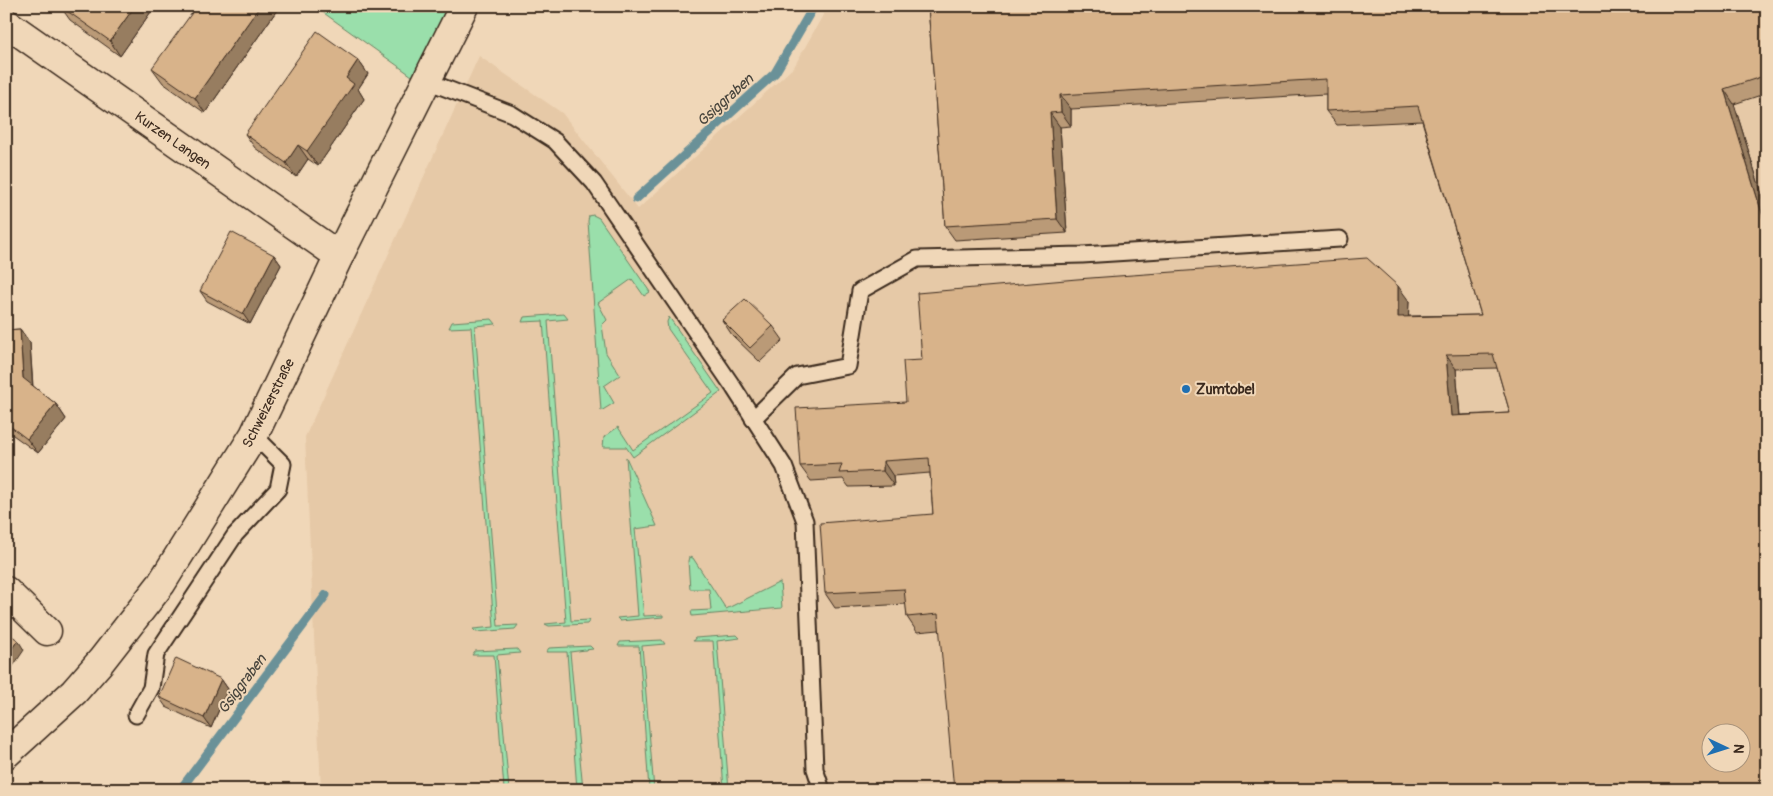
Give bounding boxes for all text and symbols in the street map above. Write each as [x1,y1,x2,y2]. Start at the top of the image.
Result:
water label: Gsiggraben [693,69,759,131]
street label: Kurzen Langen [131,108,214,173]
street label: Schweizerstraße [239,356,298,451]
place label: Zumtobel [1196,381,1255,398]
marker: Zumtobel [1180,383,1192,395]
water label: Gsiggraben [214,650,272,718]
north arrow [1700,724,1750,774]
text: N [1730,744,1747,754]

